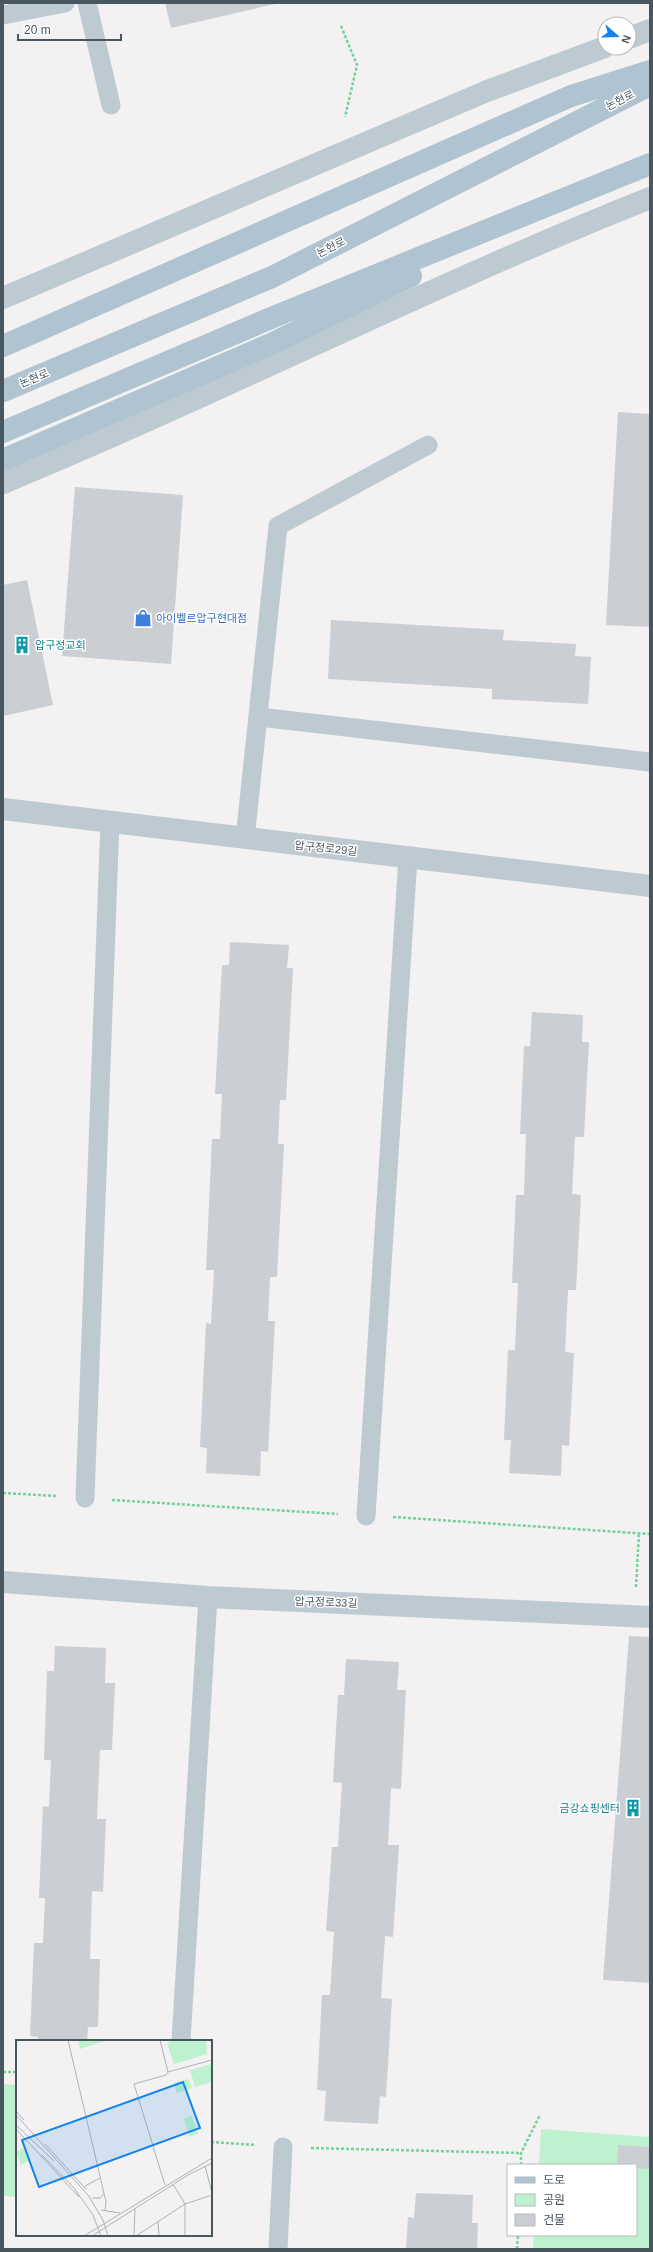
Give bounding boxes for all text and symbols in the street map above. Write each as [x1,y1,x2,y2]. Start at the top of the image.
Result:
scale bar [18,16,121,42]
north arrow [597,16,637,56]
text: 20 m [24,23,51,37]
text: N [619,34,633,45]
street label: 논현로 [604,88,636,112]
street label: 논현로 [315,235,347,259]
street label: 논현로 [18,367,50,389]
shop icon: 아이벨르압구현대점 [133,608,153,628]
place label: 아이벨르압구현대점 [156,612,247,624]
building icon: 압구정교회 [12,635,32,655]
place label: 압구정교회 [35,639,86,651]
street label: 압구정로29길 [294,839,358,857]
street label: 압구정로33길 [294,1595,358,1609]
building icon: 금강쇼핑센터 [623,1798,643,1818]
place label: 금강쇼핑센터 [559,1802,620,1814]
inset map [16,2040,212,2236]
legend [507,2164,637,2236]
text: 도로 [543,2173,565,2187]
text: 공원 [543,2193,565,2207]
text: 건물 [543,2213,565,2227]

